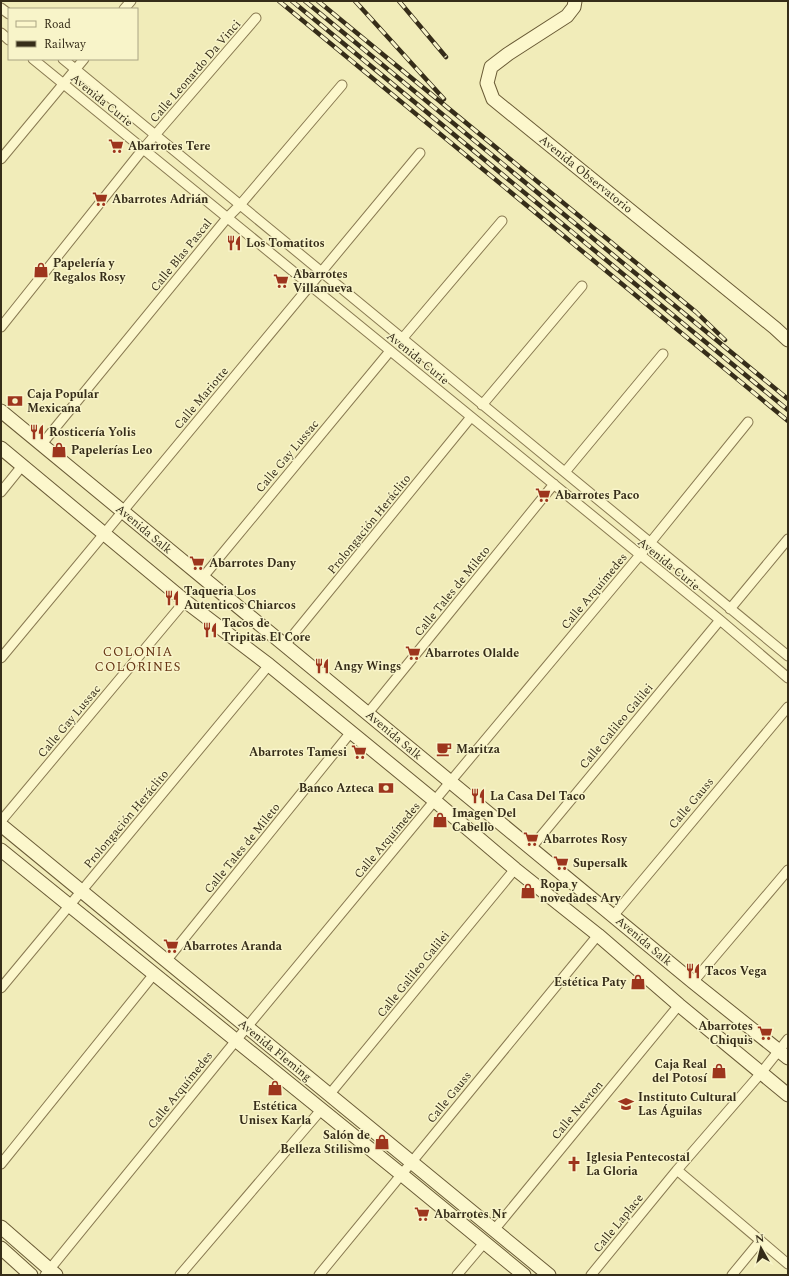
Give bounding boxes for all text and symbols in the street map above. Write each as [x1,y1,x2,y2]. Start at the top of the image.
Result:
legend [8,8,138,60]
text: Road [44,15,71,34]
street label: Calle Leonardo Da Vinci [145,15,246,127]
text: Railway [44,35,87,54]
street label: Avenida Curie [66,69,137,132]
street label: Avenida Observatorio [535,131,637,218]
supermarket icon: Abarrotes Tere [107,137,125,155]
place label: Abarrotes Tere [128,137,211,156]
supermarket icon: Abarrotes Adrián [91,190,109,208]
place label: Abarrotes Adrián [112,190,209,209]
street label: Calle Blas Pascal [146,215,217,296]
restaurant icon: Los Tomatitos [225,234,243,252]
place label: Los Tomatitos [246,234,325,253]
place label: Papelería y Regalos Rosy [53,254,126,287]
shop icon: Papelería y Regalos Rosy [32,261,50,279]
place label: Abarrotes Villanueva [293,265,353,298]
supermarket icon: Abarrotes Villanueva [272,272,290,290]
street label: Avenida Curie [382,327,453,390]
street label: Calle Mariotte [169,363,234,434]
place label: Caja Popular Mexicana [27,385,100,418]
bank icon: Caja Popular Mexicana [6,392,24,410]
street label: Calle Gay Lussac [251,415,324,497]
restaurant icon: Rosticería Yolis [28,423,46,441]
place label: Rosticería Yolis [49,423,136,442]
shop icon: Papelerías Leo [50,441,68,459]
place label: Papelerías Leo [71,441,153,460]
street label: Prolongación Heráclito [323,470,416,578]
supermarket icon: Abarrotes Paco [534,486,552,504]
place label: Abarrotes Paco [555,486,640,505]
street label: Avenida Salk [111,500,176,559]
street label: Avenida Curie [633,533,704,596]
street label: Calle Tales de Mileto [410,542,495,641]
street label: Calle Arquímedes [557,549,632,634]
supermarket icon: Abarrotes Dany [188,554,206,572]
place label: Abarrotes Dany [209,554,297,573]
place label: Taqueria Los Autenticos Chiarcos [184,582,296,615]
restaurant icon: Taqueria Los Autenticos Chiarcos [163,589,181,607]
place label: Tacos de Tripitas El Core [222,614,311,647]
restaurant icon: Tacos de Tripitas El Core [201,621,219,639]
district label: COLONIA COLORINES [95,642,181,677]
supermarket icon: Abarrotes Olalde [404,644,422,662]
place label: Abarrotes Olalde [425,644,519,663]
restaurant icon: Angy Wings [313,657,331,675]
place label: Angy Wings [334,657,401,676]
street label: Calle Galileo Galilei [575,679,658,773]
street label: Calle Gay Lussac [33,680,106,762]
street label: Avenida Salk [361,706,426,765]
cafe icon: Maritza [435,740,453,758]
place label: Maritza [456,740,501,759]
place label: Abarrotes Tamesi [249,743,347,762]
supermarket icon: Abarrotes Tamesi [350,743,368,761]
street label: Prolongación Heráclito [79,766,174,873]
street label: Calle Gauss [664,773,719,833]
place label: Banco Azteca [299,779,375,798]
bank icon: Banco Azteca [377,779,395,797]
restaurant icon: La Casa Del Taco [469,787,487,805]
place label: La Casa Del Taco [490,787,586,806]
street label: Calle Arquímedes [350,798,425,883]
street label: Calle Tales de Mileto [200,799,285,898]
place label: Imagen Del Cabello [452,804,516,837]
shop icon: Imagen Del Cabello [431,811,449,829]
supermarket icon: Abarrotes Rosy [522,830,540,848]
place label: Abarrotes Rosy [543,830,628,849]
supermarket icon: Supersalk [552,854,570,872]
place label: Supersalk [573,854,629,873]
place label: Ropa y novedades Ary [540,875,622,908]
shop icon: Ropa y novedades Ary [519,882,537,900]
street label: Avenida Salk [611,912,676,971]
street label: Calle Galileo Galilei [372,927,455,1022]
supermarket icon: Abarrotes Aranda [162,937,180,955]
place label: Abarrotes Aranda [183,937,283,956]
restaurant icon: Tacos Vega [684,962,702,980]
place label: Tacos Vega [705,962,768,981]
place label: Estética Paty [554,973,627,992]
shop icon: Estética Paty [629,973,647,991]
street label: Avenida Fleming [234,1015,316,1086]
place label: Abarrotes Chiquis [698,1017,753,1050]
supermarket icon: Abarrotes Chiquis [756,1024,774,1042]
street label: Calle Arquímedes [143,1047,218,1133]
place label: Caja Real del Potosí [652,1055,708,1088]
shop icon: Caja Real del Potosí [710,1062,728,1080]
street label: Calle Gauss [422,1067,476,1128]
street label: Calle Newton [547,1076,608,1144]
shop icon: Estética Unisex Karla [266,1079,284,1097]
place label: Instituto Cultural Las Águilas [638,1088,737,1121]
school or university icon: Instituto Cultural Las Águilas [617,1095,635,1113]
place label: Estética Unisex Karla [239,1097,312,1130]
place label: Salón de Belleza Stilismo [280,1126,370,1159]
shop icon: Salón de Belleza Stilismo [373,1133,391,1151]
place label: Iglesia Pentecostal La Gloria [586,1148,690,1181]
church icon: Iglesia Pentecostal La Gloria [565,1155,583,1173]
street label: Calle Laplace [588,1189,648,1257]
supermarket icon: Abarrotes Nr [413,1205,431,1223]
place label: Abarrotes Nr [434,1205,508,1224]
north arrow [741,1228,781,1268]
text: N [754,1230,765,1248]

